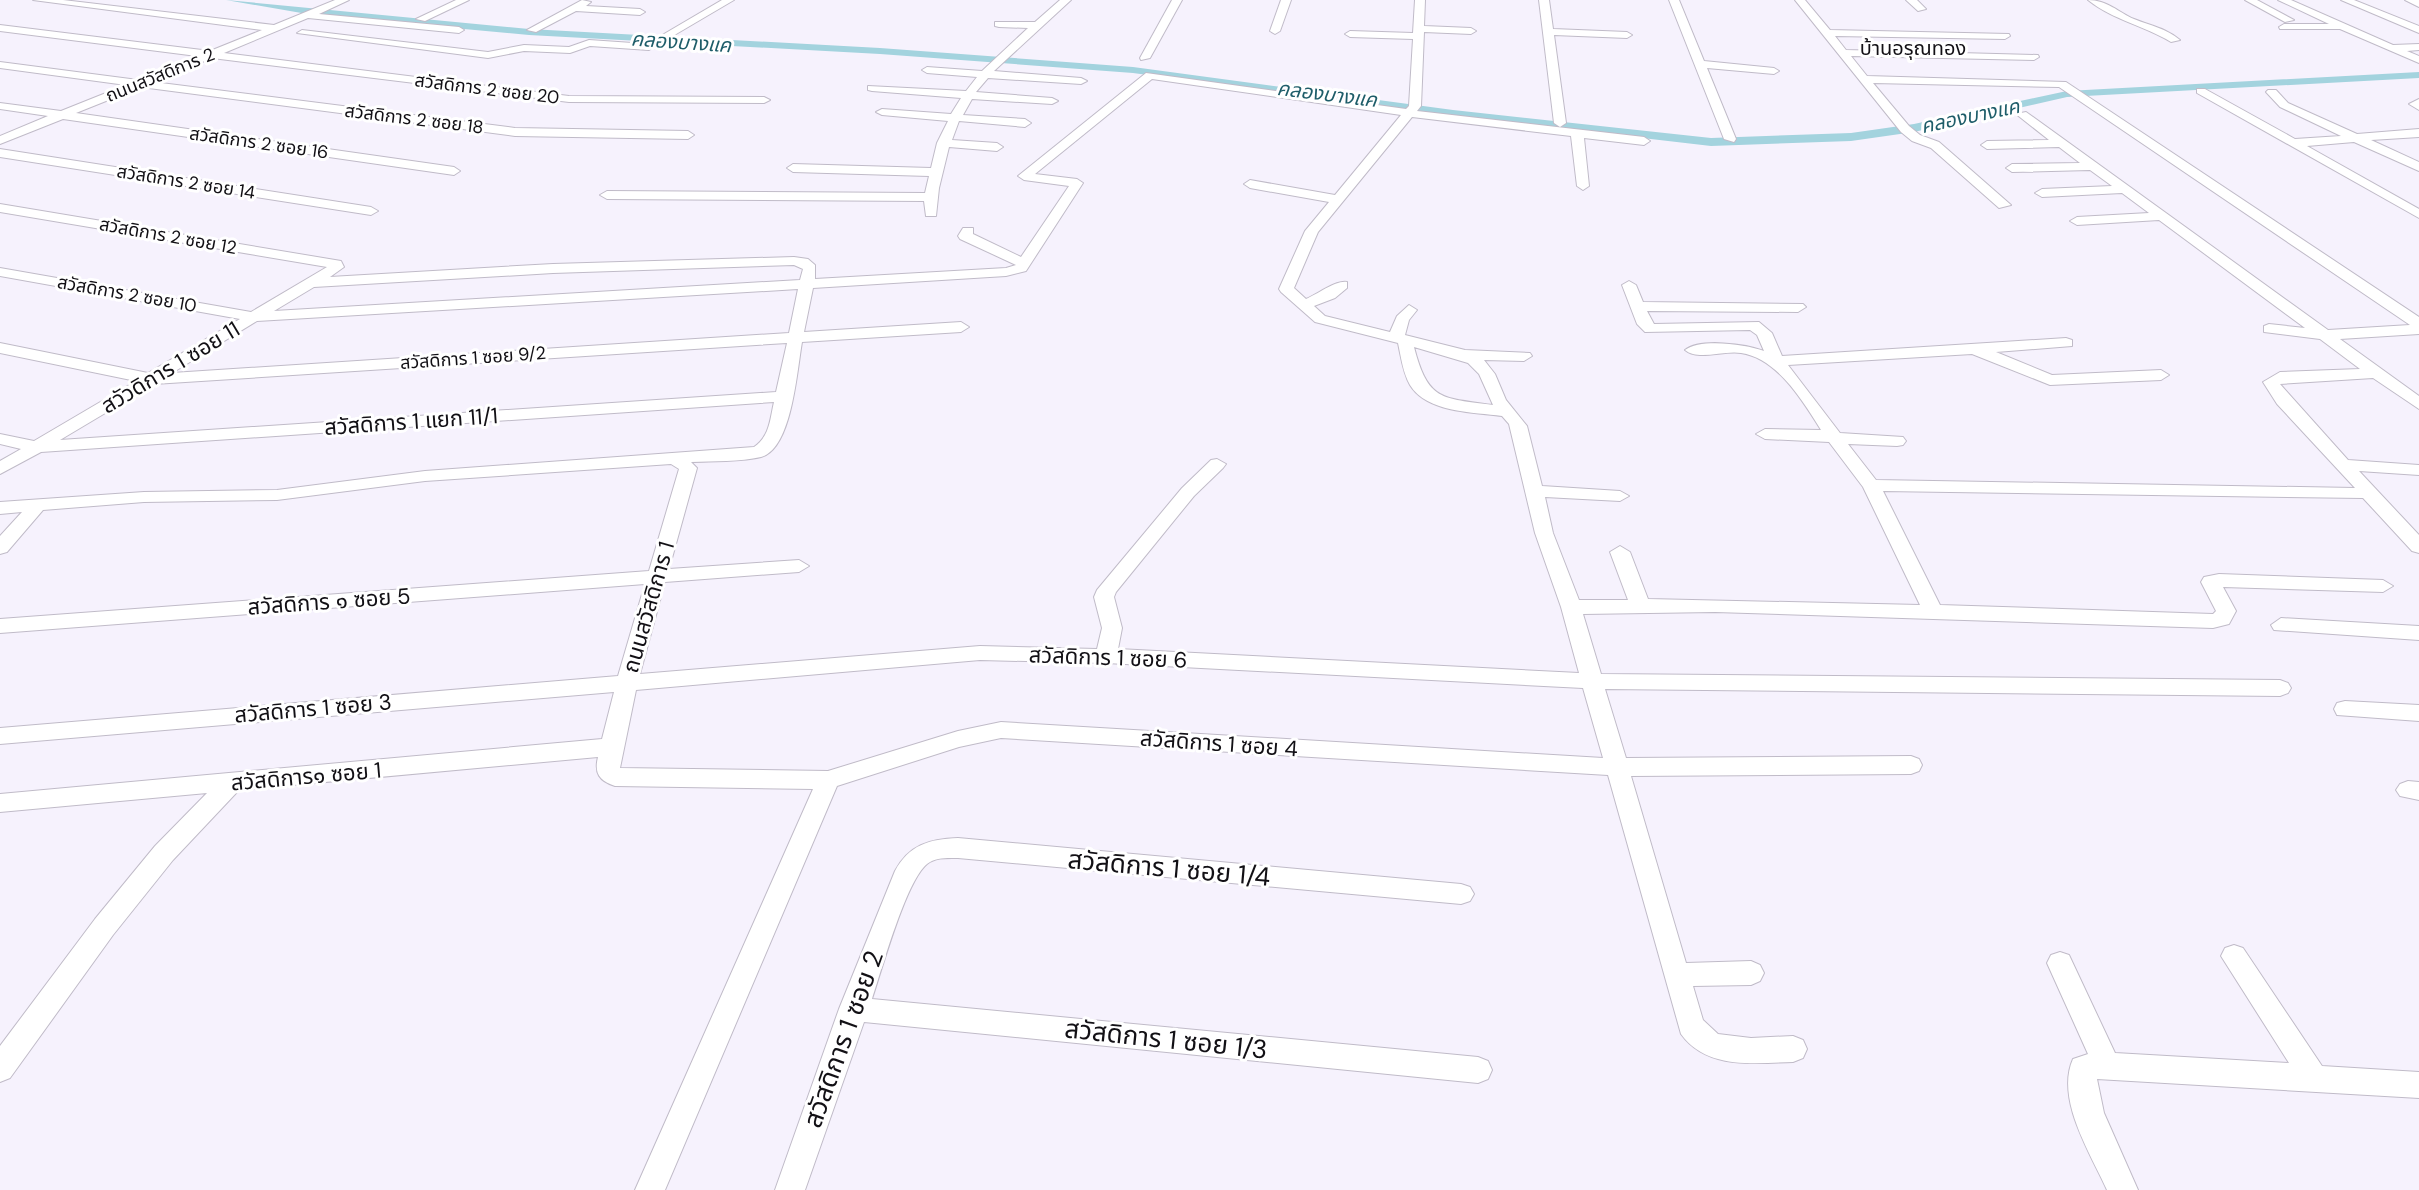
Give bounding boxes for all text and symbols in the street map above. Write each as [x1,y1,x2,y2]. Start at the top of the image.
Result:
water label: คลองบางแค [630,26,733,59]
district label: บ้านอรุณทอง [1860,35,1966,61]
street label: ถนนสวัสดิการ 2 [102,42,218,108]
street label: สวัสดิการ 2 ซอย 20 [413,68,561,110]
water label: คลองบางแค [1276,75,1379,113]
water label: คลองบางแค [1918,93,2022,139]
street label: สวัสดิการ 2 ซอย 18 [343,99,485,139]
street label: สวัสดิการ 2 ซอย 16 [188,121,330,165]
street label: สวัสดิการ 2 ซอย 14 [115,159,257,205]
street label: สวัสดิการ 2 ซอย 12 [97,212,239,260]
street label: สวัสดิการ 2 ซอย 10 [55,270,199,318]
street label: สวัวดิการ 1 ซอย 11 [96,315,245,420]
street label: สวัสดิการ 1 ซอย 9/2 [399,341,547,375]
street label: สวัสดิการ 1 แยก 11/1 [323,401,499,442]
street label: ถนนสวัสดิการ 1 [616,538,681,676]
street label: สวัสดิการ ๑ ซอย 5 [247,581,412,622]
street label: สวัสดิการ 1 ซอย 6 [1028,640,1188,675]
street label: สวัสดิการ 1 ซอย 3 [233,687,393,730]
street label: สวัสดิการ 1 ซอย 4 [1139,724,1299,763]
street label: สวัสดิการ๑ ซอย 1 [230,755,382,798]
street label: สวัสดิการ 1 ซอย 1/4 [1066,842,1272,894]
street label: สวัสดิการ 1 ซอย 2 [795,946,891,1132]
street label: สวัสดิการ 1 ซอย 1/3 [1063,1011,1269,1067]

